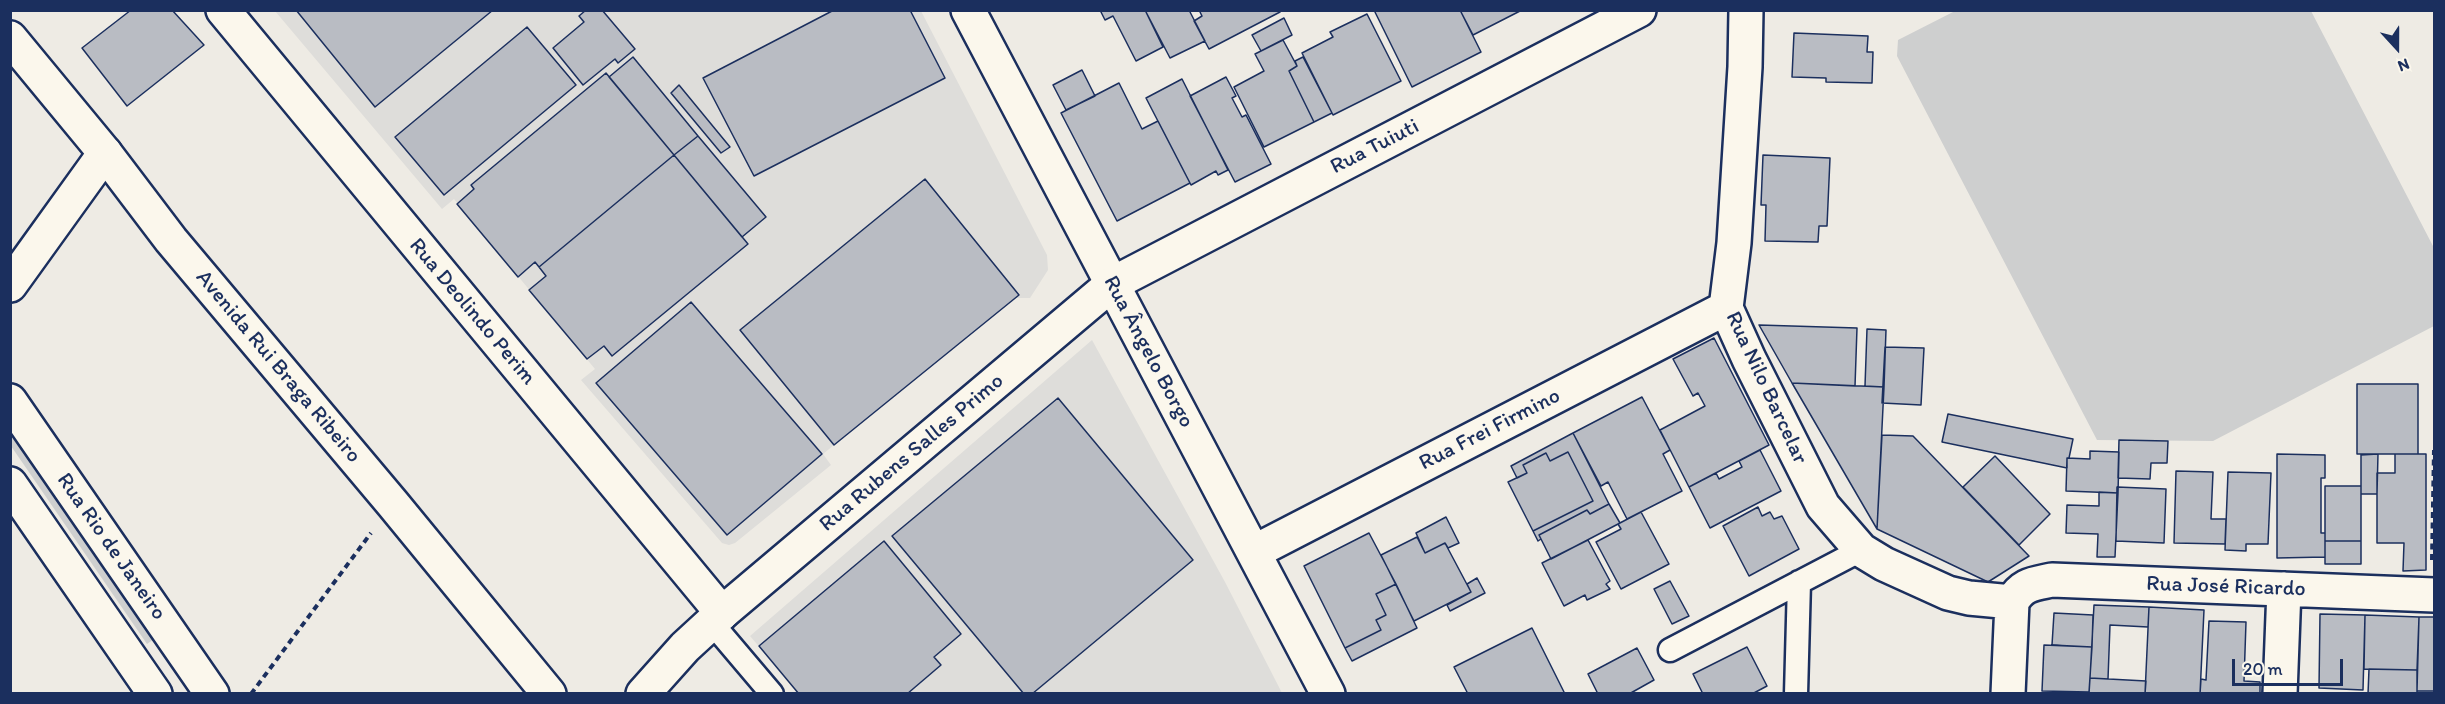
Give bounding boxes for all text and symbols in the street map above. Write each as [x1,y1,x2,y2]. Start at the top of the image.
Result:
north arrow [2367,18,2427,78]
text: N [2395,54,2412,76]
street label: Rua Tuiuti [1326,113,1424,181]
street label: Rua Deolindo Perim [403,233,541,391]
street label: Avenida Rui Braga Ribeiro [190,265,366,469]
street label: Rua Ângelo Borgo [1097,271,1199,433]
street label: Rua Nilo Barcelar [1719,308,1813,468]
street label: Rua Rubens Salles Primo [814,368,1010,538]
street label: Rua Frei Firmino [1415,383,1565,477]
street label: Rua Rio de Janeiro [50,468,172,626]
street label: Rua José Ricardo [2146,571,2306,603]
scale bar [2235,647,2346,685]
text: 20 m [2243,658,2283,680]

